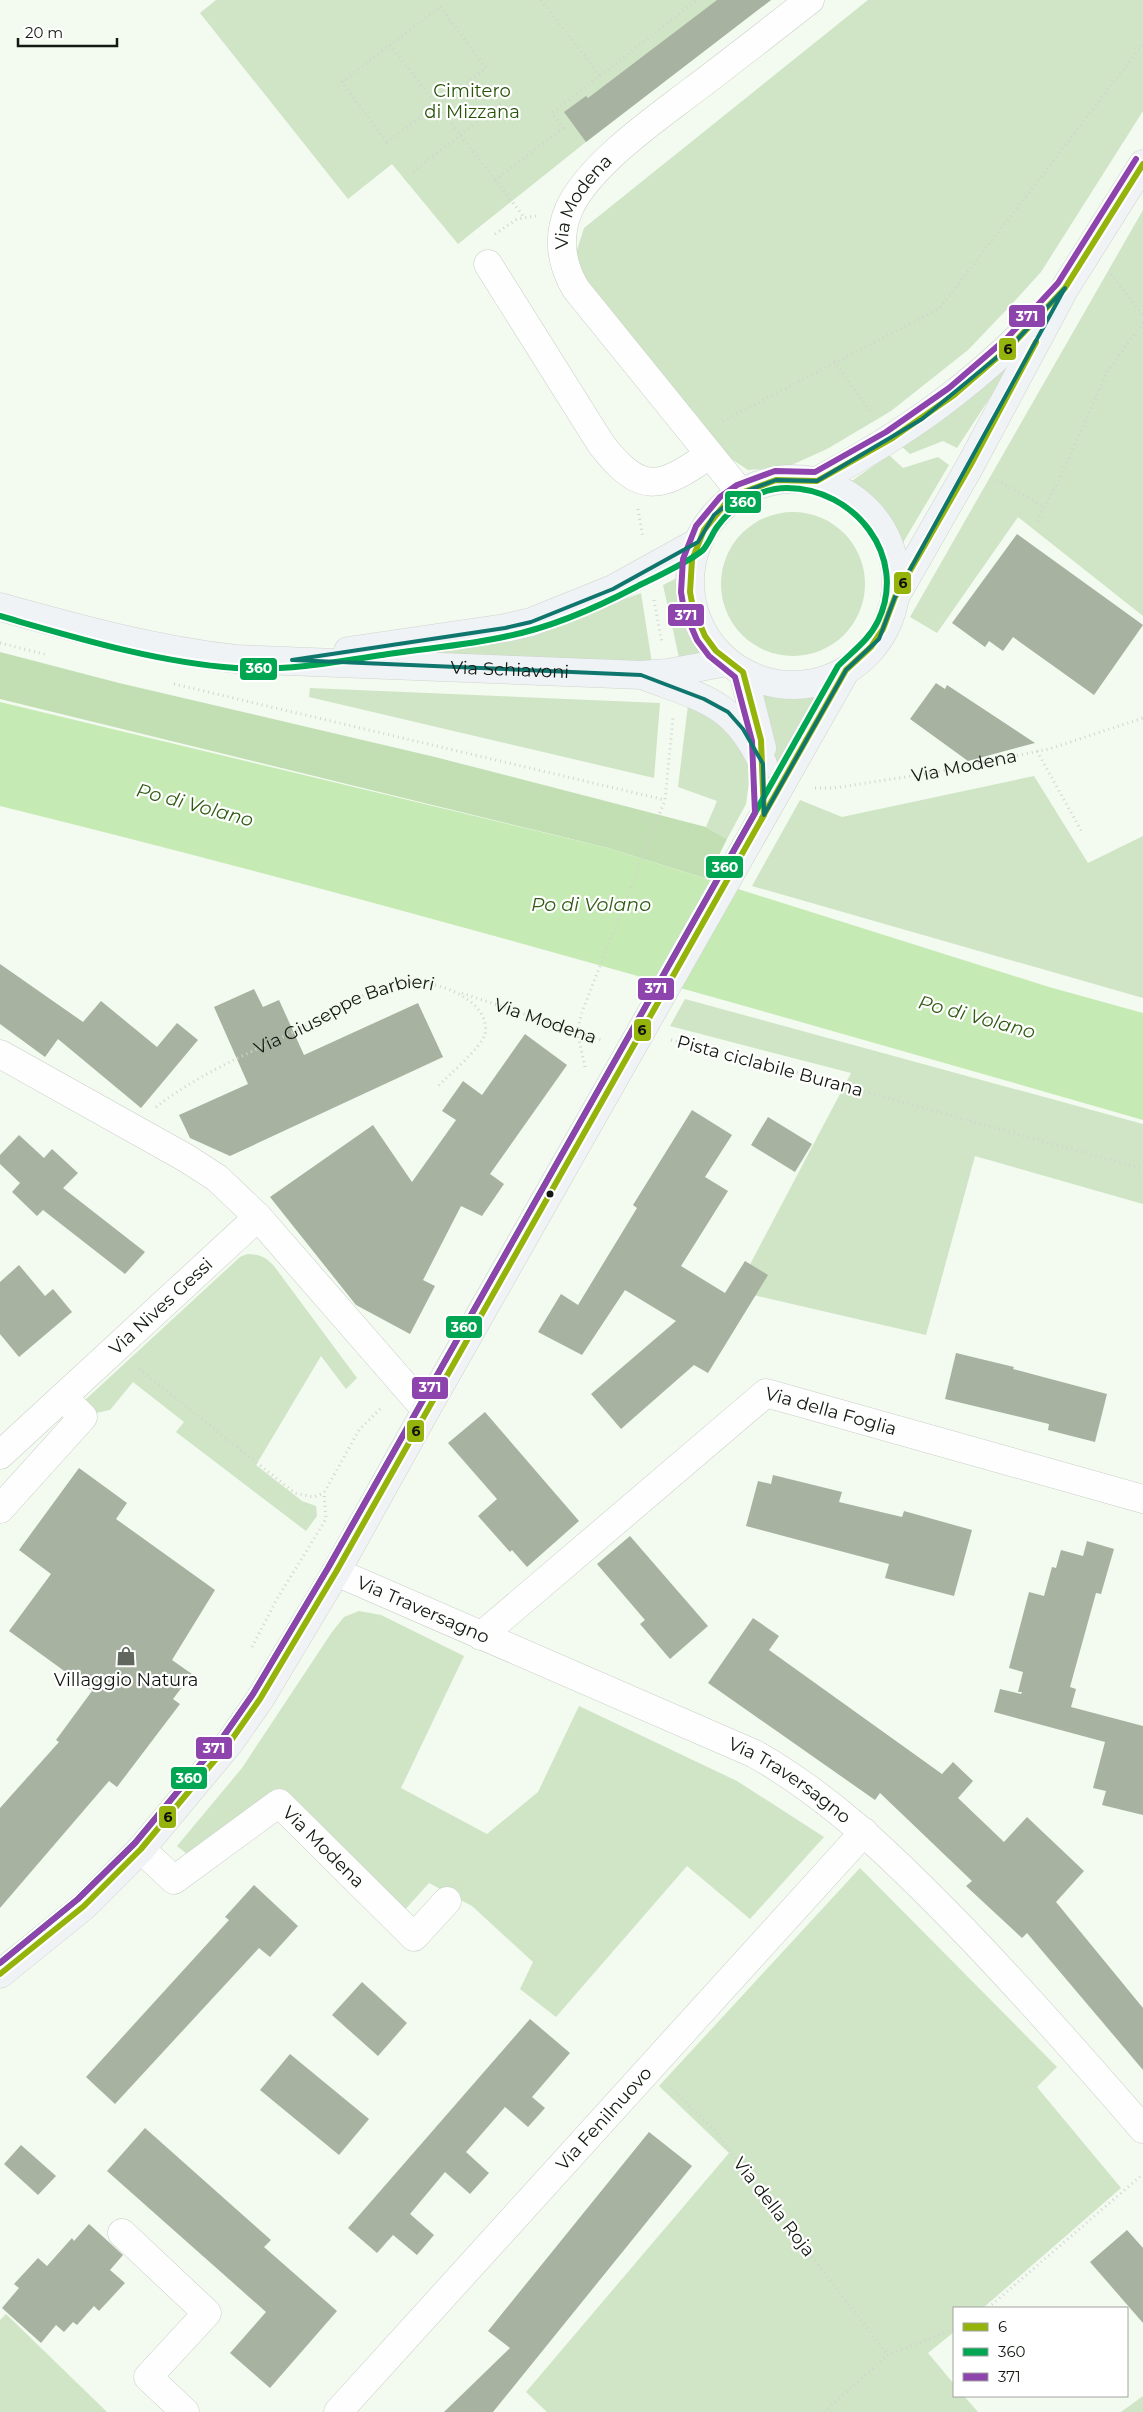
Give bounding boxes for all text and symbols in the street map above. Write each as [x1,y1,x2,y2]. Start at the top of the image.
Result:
scale bar [18,15,116,47]
text: 20 m [25,23,63,42]
park label: Cimitero di Mizzana [424,80,520,123]
street label: Via Modena [551,150,617,250]
line badge: 371 [1008,304,1046,328]
text: 371 [1015,307,1038,325]
line badge: 6 [998,337,1017,361]
text: 6 [1004,340,1013,358]
line badge: 360 [724,490,762,514]
text: 360 [729,493,756,511]
line badge: 6 [893,571,912,595]
text: 6 [899,574,908,592]
line badge: 371 [667,603,705,627]
text: 371 [674,606,697,624]
street label: Via Schiavoni [450,656,570,683]
line badge: 360 [239,657,278,681]
text: 360 [245,659,272,677]
street label: Via Modena [910,745,1019,787]
water label: Po di Volano [134,778,256,832]
line badge: 360 [705,855,744,879]
text: 360 [711,858,738,876]
water label: Po di Volano [531,893,651,916]
street label: Via Giuseppe Barbieri [251,971,437,1060]
line badge: 371 [637,977,675,1001]
text: 371 [644,979,667,997]
water label: Po di Volano [916,990,1038,1044]
street label: Via Modena [491,994,599,1049]
line badge: 6 [633,1018,652,1042]
text: 6 [638,1021,647,1039]
street label: Pista ciclabile Burana [674,1031,866,1101]
unlabelled marker [545,1189,555,1199]
street label: Via Nives Gessi [105,1253,217,1360]
line badge: 360 [445,1315,483,1339]
text: 360 [450,1318,477,1336]
line badge: 371 [411,1376,449,1400]
text: 371 [418,1378,441,1396]
street label: Via della Foglia [763,1382,899,1440]
line badge: 6 [406,1419,425,1443]
text: 6 [412,1422,421,1440]
street label: Via Traversagno [354,1571,493,1648]
shop icon: Villaggio Natura [115,1645,137,1667]
place label: Villaggio Natura [54,1669,198,1691]
street label: Via Traversagno [725,1733,855,1828]
line badge: 371 [195,1736,233,1760]
text: 371 [202,1739,225,1757]
line badge: 360 [170,1766,208,1790]
text: 360 [175,1769,202,1787]
street label: Via Modena [278,1802,369,1892]
line badge: 6 [158,1805,177,1829]
text: 6 [164,1808,173,1826]
street label: Via Fenilnuovo [551,2062,657,2175]
street label: Via della Roja [728,2153,820,2261]
legend [953,2307,1128,2397]
text: 6 [998,2317,1007,2336]
text: 360 [998,2342,1026,2361]
text: 371 [998,2367,1021,2386]

